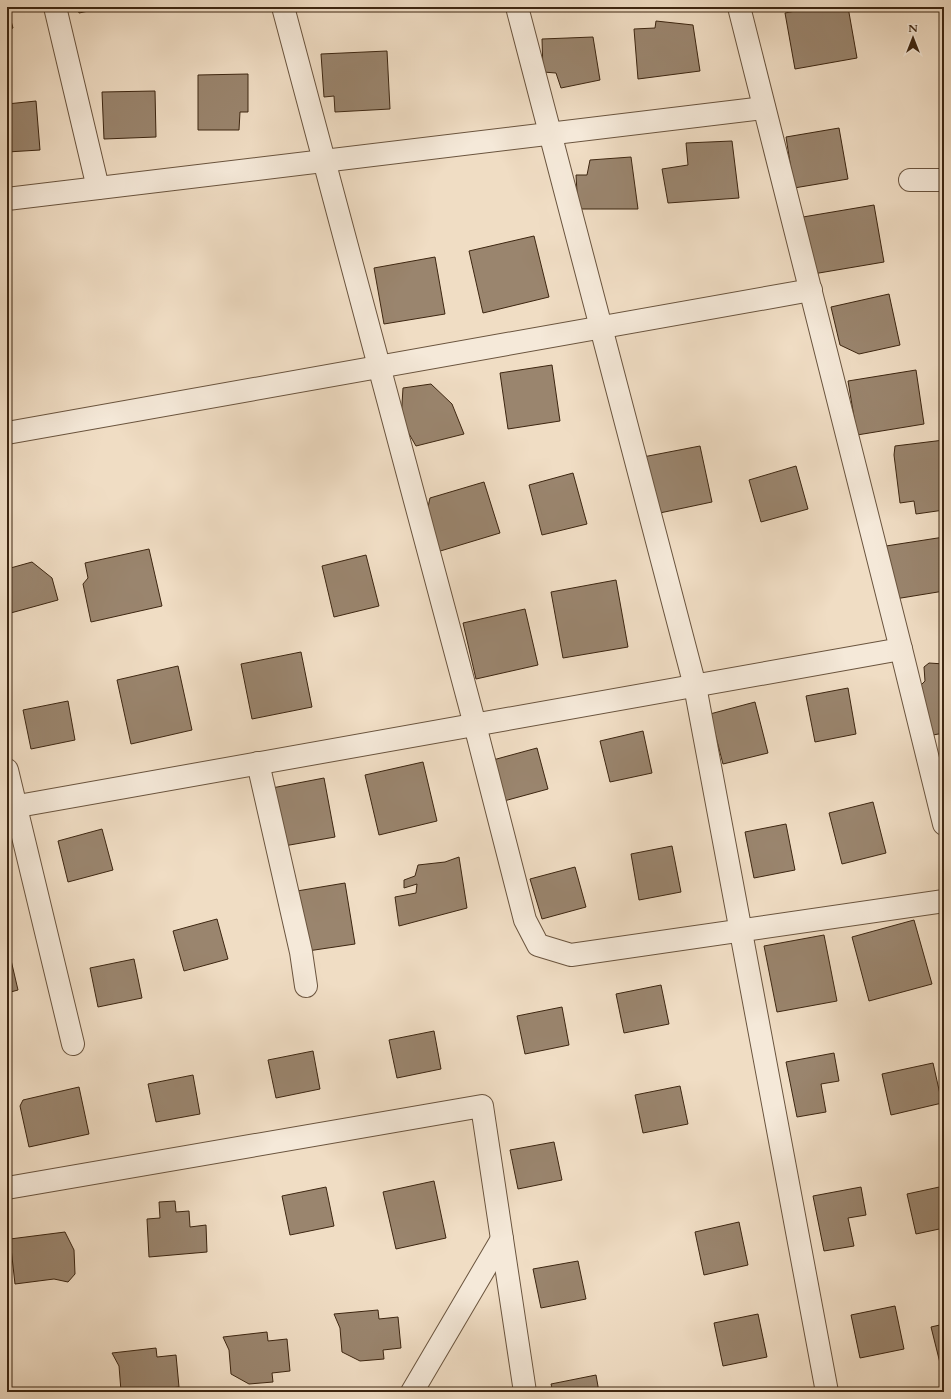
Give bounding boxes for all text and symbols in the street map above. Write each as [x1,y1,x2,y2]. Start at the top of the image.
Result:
north arrow [893,18,933,58]
text: N [908,21,918,36]

